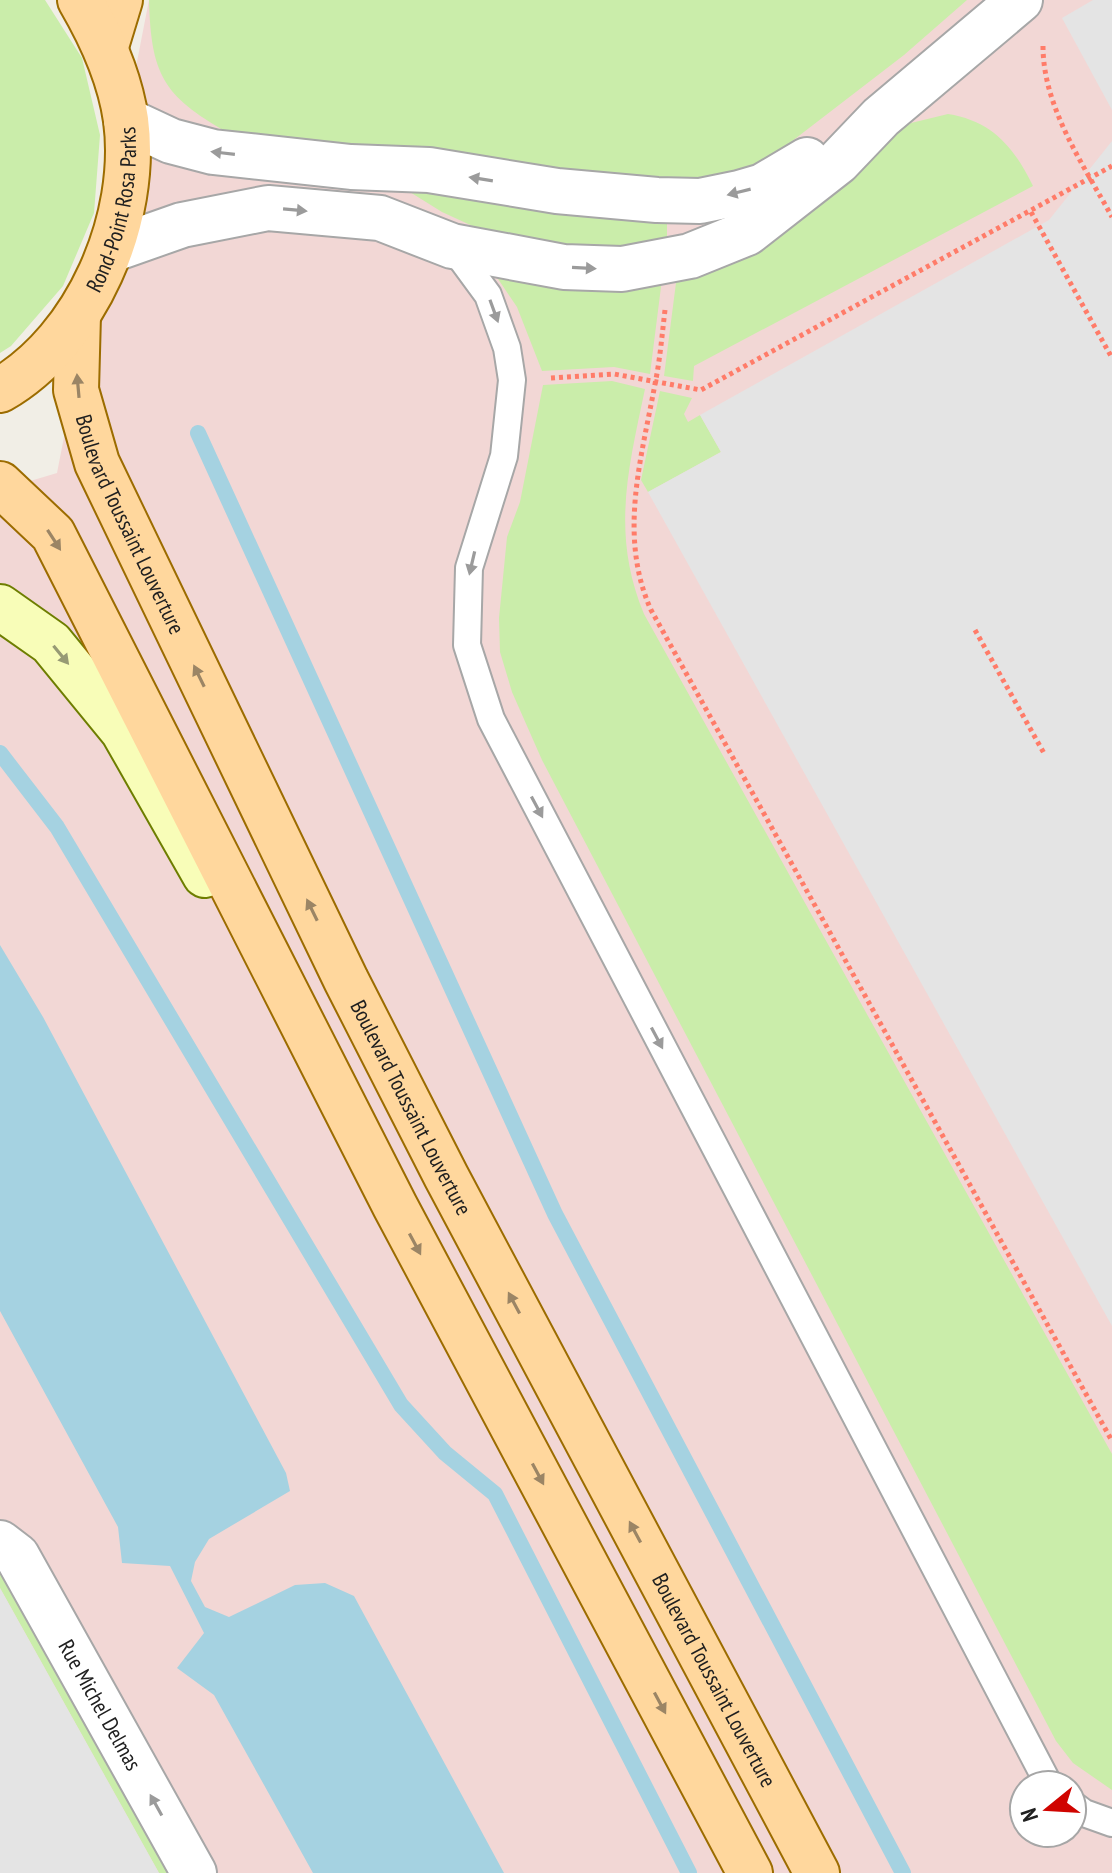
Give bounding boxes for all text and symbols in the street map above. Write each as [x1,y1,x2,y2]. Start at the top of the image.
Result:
street label: Rond-Point Rosa Parks [80,126,142,297]
one-way arrow [210,146,235,159]
one-way arrow [468,172,493,185]
one-way arrow [726,187,751,199]
one-way arrow [283,204,308,217]
one-way arrow [572,261,597,274]
one-way arrow [488,299,501,323]
one-way arrow [71,373,84,398]
street label: Boulevard Toussaint Louverture [70,411,191,638]
one-way arrow [47,529,62,550]
one-way arrow [465,550,478,575]
one-way arrow [52,645,69,665]
one-way arrow [192,664,206,687]
one-way arrow [530,796,543,819]
one-way arrow [305,898,319,922]
street label: Boulevard Toussaint Louverture [345,995,478,1220]
one-way arrow [651,1026,664,1049]
one-way arrow [409,1233,422,1256]
one-way arrow [507,1291,520,1314]
one-way arrow [530,1463,544,1485]
one-way arrow [629,1521,642,1544]
street label: Boulevard Toussaint Louverture [646,1569,783,1792]
street label: Rue Michel Delmas [52,1635,148,1775]
one-way arrow [653,1692,666,1715]
north arrow [1008,1769,1088,1849]
one-way arrow [150,1794,164,1816]
text: N [1014,1805,1044,1825]

